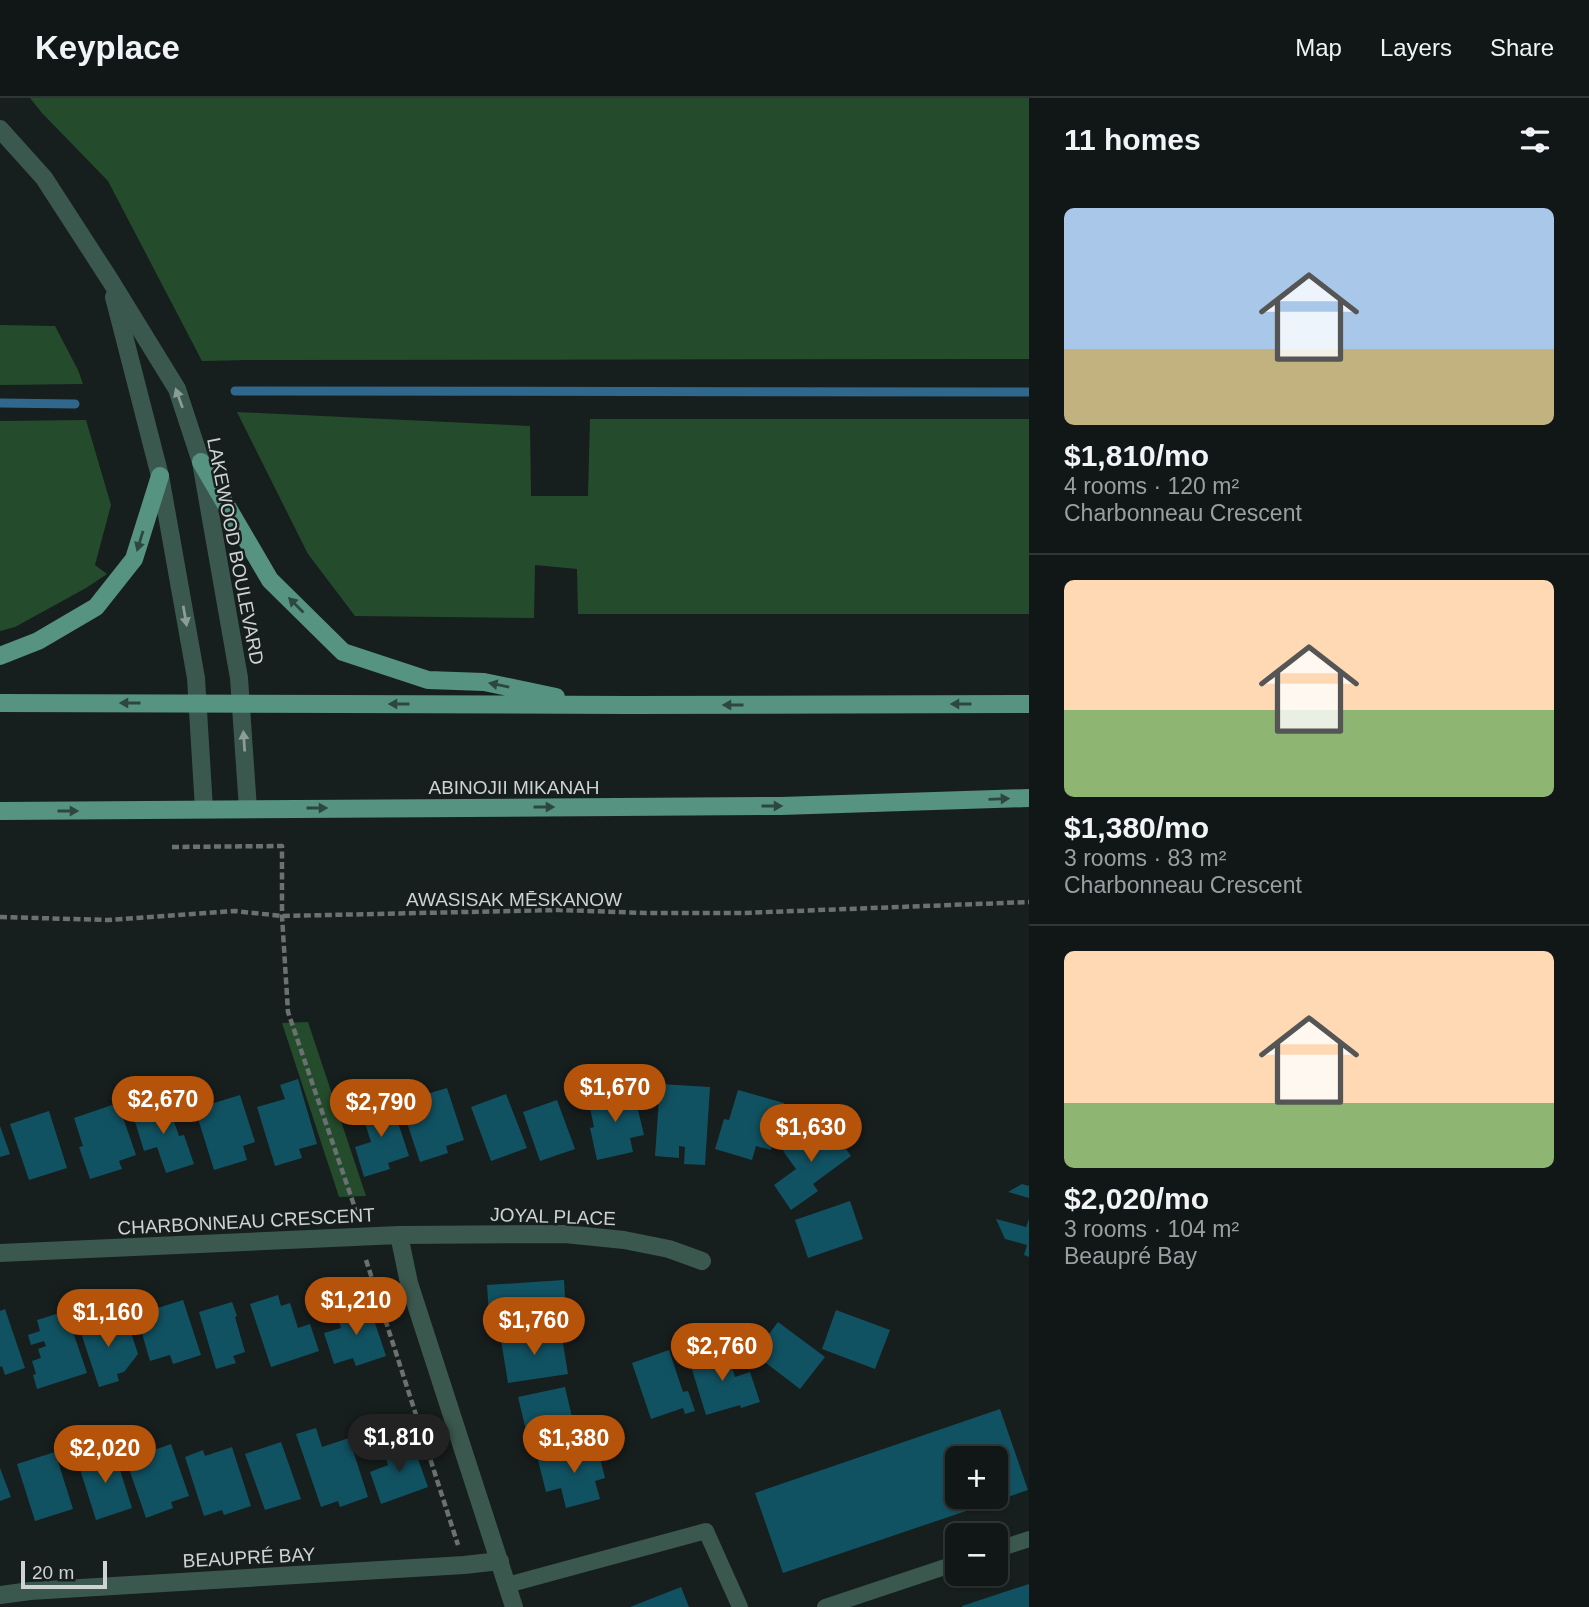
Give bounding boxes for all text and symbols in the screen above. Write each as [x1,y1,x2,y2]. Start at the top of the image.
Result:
text: Keyplace [35,29,180,66]
text: Map [1295,34,1342,61]
text: Layers [1380,34,1452,61]
text: Share [1490,34,1554,61]
icon: filters [1516,121,1554,159]
text: 11 homes [1064,123,1201,156]
icon: home [1246,254,1372,380]
one-way arrow [174,387,185,408]
street label: LAKEWOOD BOULEVARD [203,436,268,666]
text: $1,810/mo [1064,439,1209,472]
text: 4 rooms · 120 m² [1064,473,1239,499]
text: Charbonneau Crescent [1064,500,1302,526]
one-way arrow [134,531,144,552]
one-way arrow [288,598,305,614]
one-way arrow [180,605,191,627]
icon: home [1246,626,1372,752]
one-way arrow [488,680,510,691]
one-way arrow [118,697,140,709]
one-way arrow [388,698,410,710]
one-way arrow [950,698,972,710]
one-way arrow [722,699,744,711]
one-way arrow [238,729,249,751]
street label: ABINOJII MIKANAH [428,777,600,798]
one-way arrow [988,794,1010,805]
one-way arrow [761,800,783,812]
one-way arrow [533,801,555,813]
one-way arrow [306,802,328,814]
one-way arrow [57,805,79,817]
text: $1,380/mo [1064,811,1209,844]
text: 3 rooms · 83 m² [1064,845,1226,871]
text: Charbonneau Crescent [1064,872,1302,898]
street label: AWASISAK MĒSKANOW [406,889,622,910]
icon: home [1246,997,1372,1123]
pin: $1,670 [558,1065,672,1124]
text: $1,670 [580,1074,650,1100]
pin: $2,670 [106,1076,220,1136]
pin: $2,790 [324,1080,438,1139]
text: $2,670 [128,1086,198,1112]
text: $2,790 [346,1089,416,1115]
pin: $1,630 [754,1104,868,1164]
text: $1,630 [776,1114,846,1140]
text: $2,020/mo [1064,1182,1209,1215]
street label: CHARBONNEAU CRESCENT [117,1204,376,1239]
street label: JOYAL PLACE [490,1204,616,1229]
text: 3 rooms · 104 m² [1064,1216,1239,1242]
text: Beaupré Bay [1064,1243,1197,1269]
pin: $1,210 [299,1278,413,1337]
text: $1,210 [321,1287,391,1313]
pin: $1,160 [51,1290,165,1349]
pin: $1,760 [477,1298,591,1357]
text: $1,160 [73,1299,143,1325]
text: $1,760 [499,1307,569,1333]
pin: $2,760 [665,1324,779,1383]
text: $2,760 [687,1333,757,1359]
pin: $1,810 [342,1414,456,1474]
pin: $1,380 [517,1416,631,1475]
text: $1,810 [364,1424,434,1450]
text: $1,380 [539,1425,609,1451]
pin: $2,020 [48,1426,162,1485]
text: $2,020 [70,1435,140,1461]
map controls [945,1446,1008,1586]
button: + [945,1446,1008,1509]
button: − [945,1523,1008,1586]
street label: BEAUPRÉ BAY [182,1544,316,1571]
scale bar [21,1558,107,1590]
text: 20 m [32,1562,74,1583]

